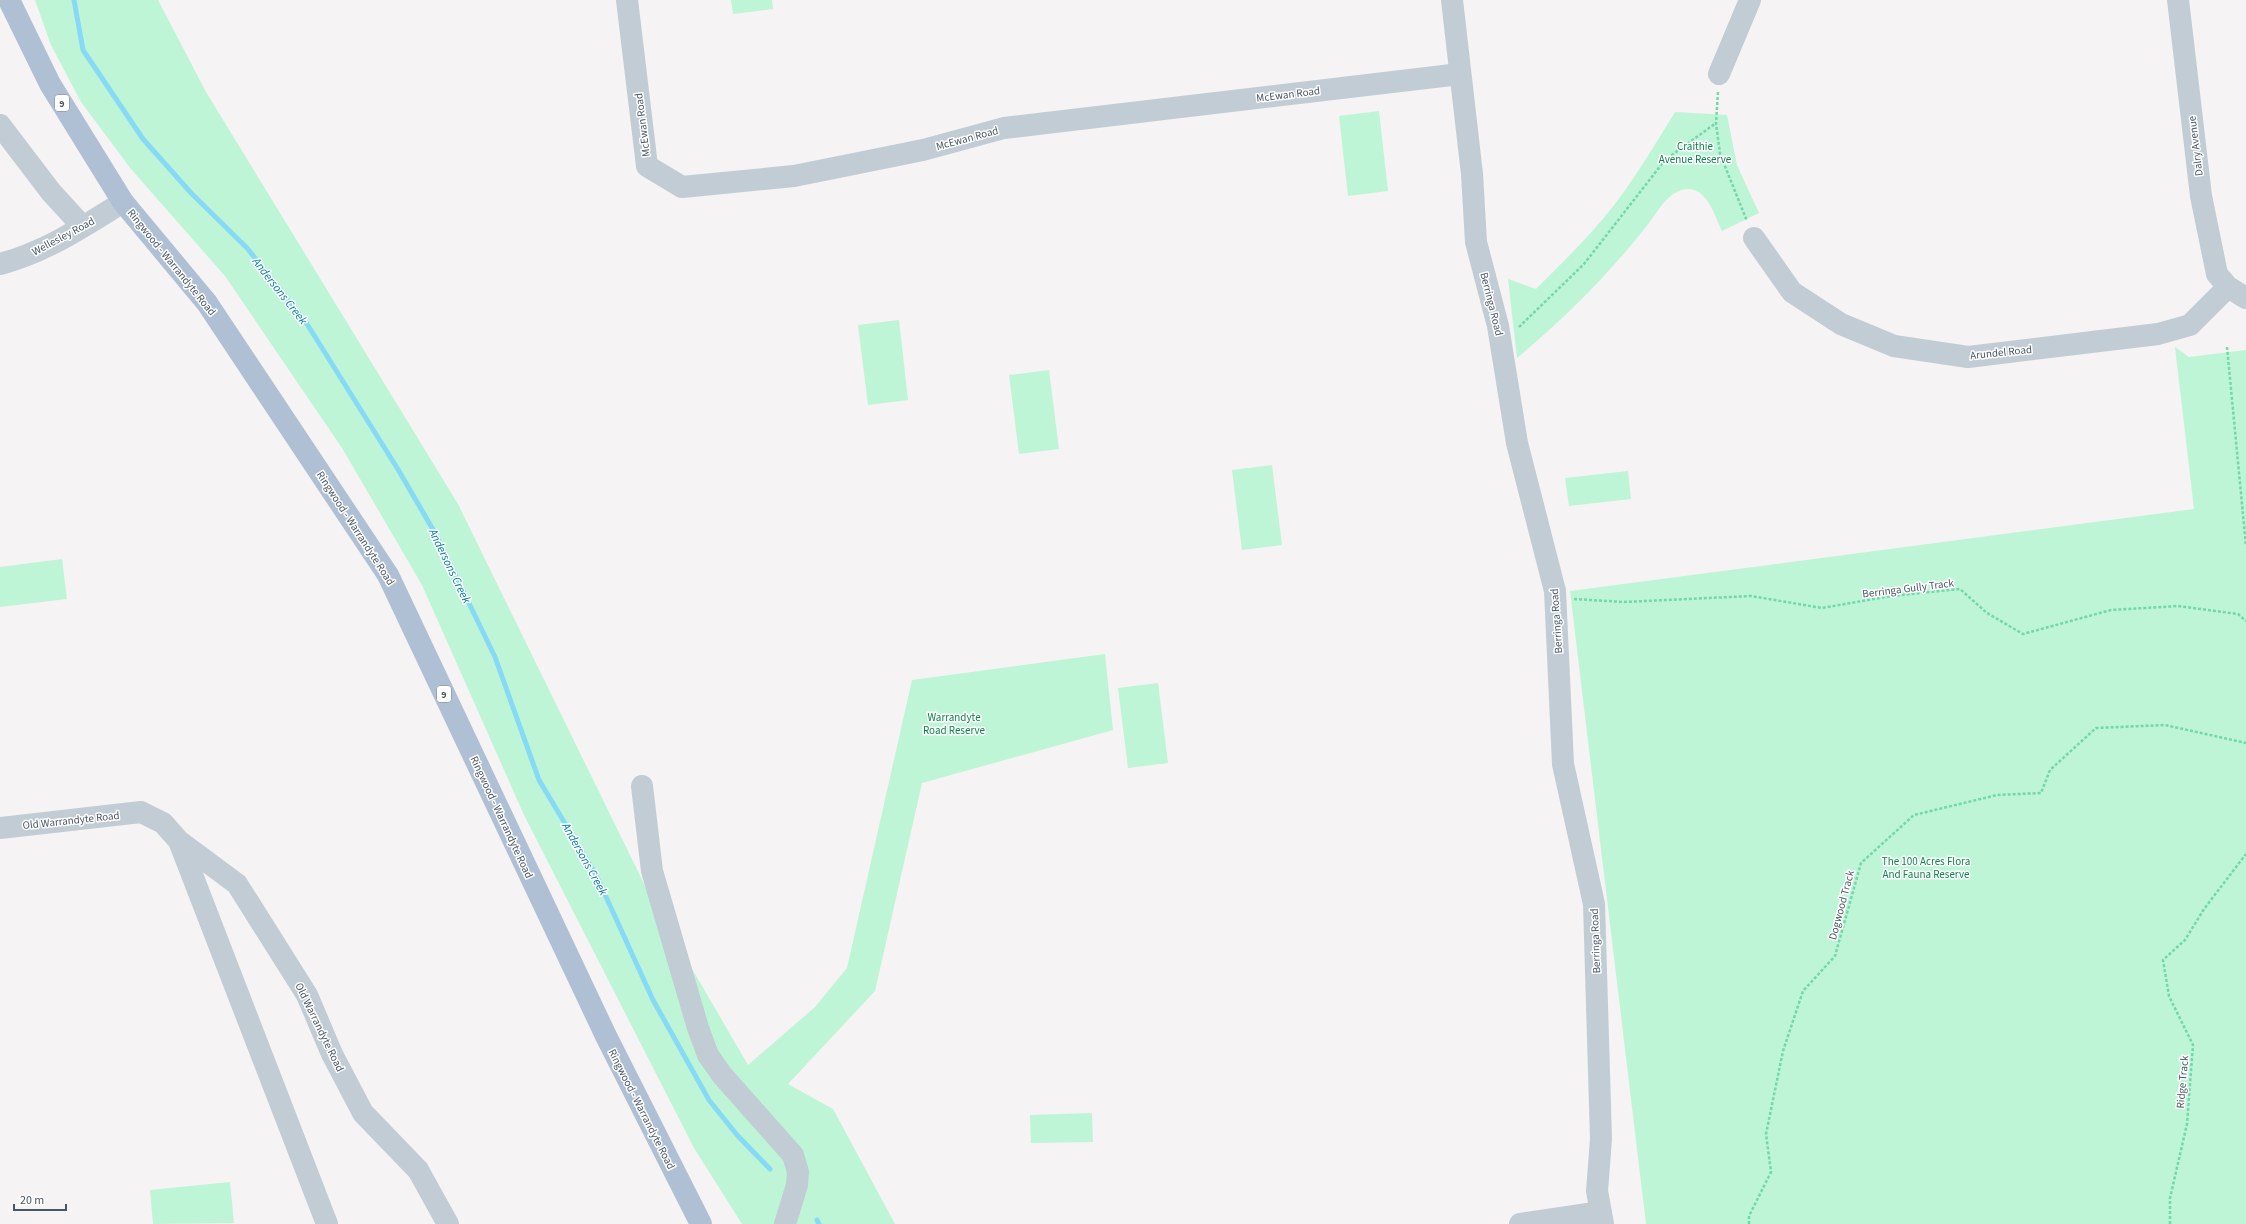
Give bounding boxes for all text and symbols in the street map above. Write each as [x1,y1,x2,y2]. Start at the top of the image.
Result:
street label: McEwan Road [1255,83,1321,106]
street label: McEwan Road [631,92,654,158]
road number: 9 [55,95,69,111]
street label: Dalry Avenue [2184,114,2207,177]
street label: McEwan Road [934,123,1000,154]
park label: Craithie Avenue Reserve [1659,139,1732,167]
street label: Ringwood - Warrandyte Road [124,206,219,319]
street label: Wellesley Road [29,214,97,259]
water label: Andersons Creek [247,253,311,329]
street label: Berringa Road [1476,271,1507,337]
street label: Arundel Road [1969,342,2033,363]
street label: Ringwood - Warrandyte Road [313,468,398,588]
water label: Andersons Creek [424,525,475,607]
street label: Berringa Gully Track [1861,575,1955,602]
street label: Berringa Road [1547,588,1566,654]
road number: 9 [437,686,451,702]
park label: Warrandyte Road Reserve [923,710,986,738]
street label: Ringwood - Warrandyte Road [467,754,536,881]
street label: Old Warrandyte Road [22,808,120,833]
water label: Andersons Creek [557,819,612,899]
park label: The 100 Acres Flora And Fauna Reserve [1882,854,1970,882]
street label: Dogwood Track [1825,868,1858,941]
street label: Berringa Road [1587,908,1604,974]
street label: Old Warrandyte Road [291,980,348,1074]
street label: Ringwood - Warrandyte Road [605,1046,678,1172]
street label: Ridge Track [2173,1054,2192,1109]
scale bar [14,1186,66,1212]
text: 20 m [20,1192,44,1209]

